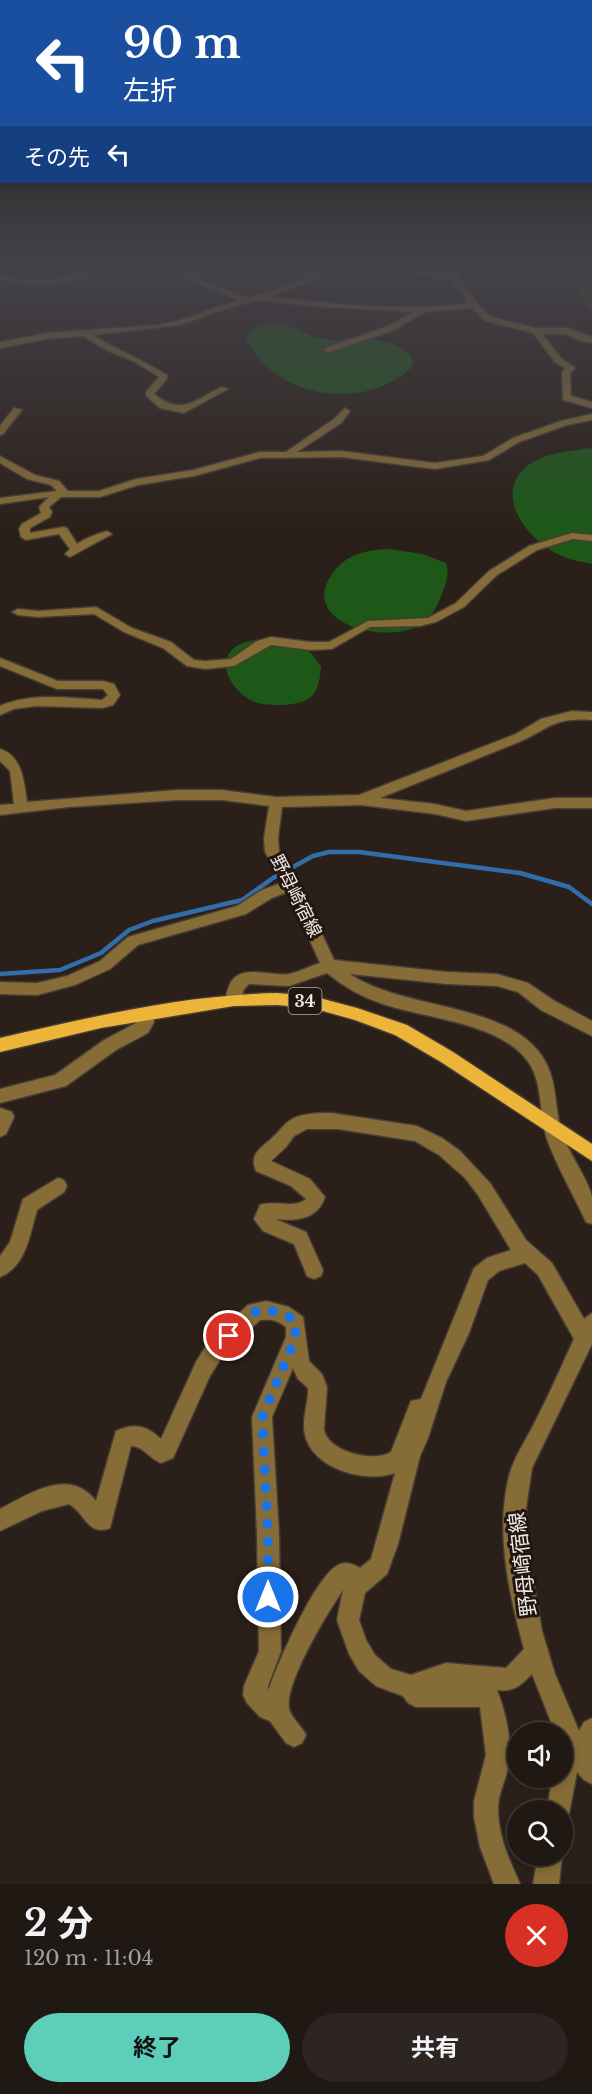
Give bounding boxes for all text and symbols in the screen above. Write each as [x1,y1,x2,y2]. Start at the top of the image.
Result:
text: 90 m [123,17,241,69]
icon: left [24,24,102,102]
text: 左折 [123,74,177,107]
icon: left [102,138,135,171]
text: その先 [24,144,90,171]
street label: 野母崎宿線 [266,851,326,941]
road number: 34 [288,988,322,1014]
pin [203,1310,254,1361]
icon: arrive [212,1319,245,1352]
street label: 野母崎宿線 [504,1510,542,1618]
position arrow [236,1565,300,1629]
map controls [507,1722,573,1866]
button: sound [507,1722,573,1788]
button: search [507,1800,573,1866]
text: 2 分 [24,1901,93,1946]
button: close [505,1904,568,1967]
text: 120 m · 11:04 [24,1946,153,1970]
button: 終了 [24,2013,290,2082]
button: 共有 [302,2013,568,2082]

